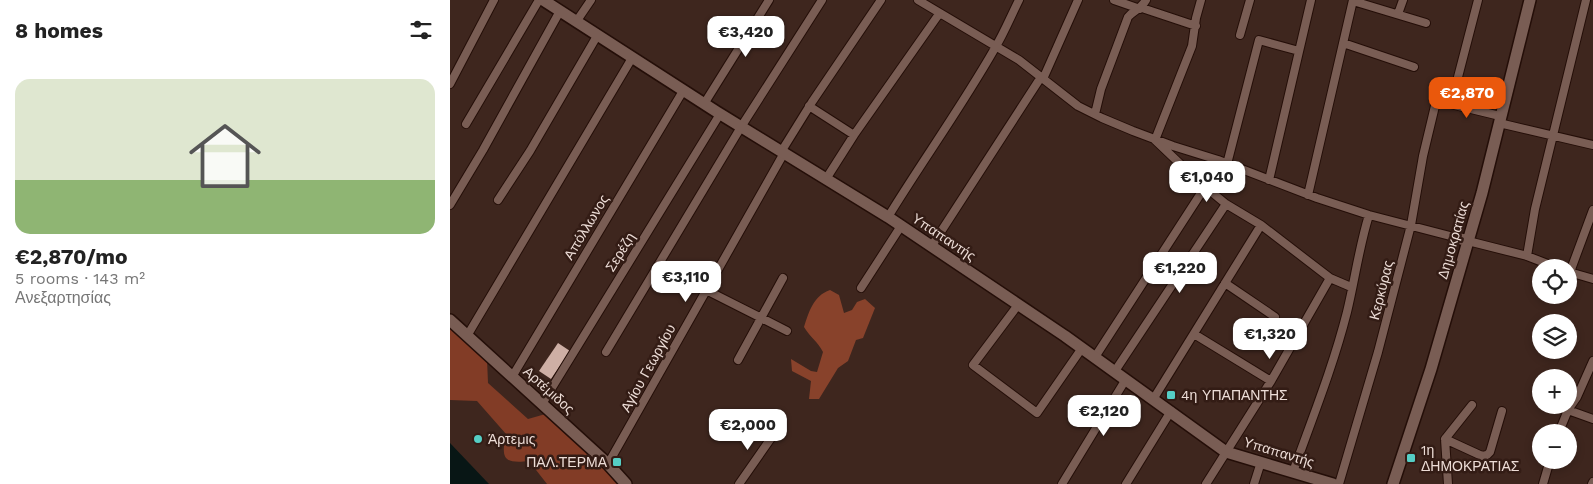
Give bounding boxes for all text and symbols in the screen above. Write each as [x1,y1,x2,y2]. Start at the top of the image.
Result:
pin: €3,420 [705,15,787,58]
icon: filters [407,16,435,44]
text: 8 homes [15,18,103,43]
text: €3,420 [718,22,774,41]
pin: €2,870 [1426,76,1508,119]
text: €2,870 [1440,83,1494,102]
icon: home [180,111,270,201]
pin: €1,040 [1166,160,1248,203]
text: €1,040 [1180,167,1234,186]
street label: Απόλλωνος [560,191,612,263]
street label: Δημοκρατίας [1434,199,1472,281]
street label: Υπαπαντής [909,210,979,264]
street label: Σερέζη [602,230,638,274]
text: €2,870/mo [15,244,128,269]
pin: €1,220 [1139,252,1221,294]
text: €1,220 [1154,258,1206,277]
street label: Κερκύρας [1366,258,1396,322]
map controls [1532,259,1577,469]
button: locate [1532,259,1577,304]
pin: €3,110 [645,260,727,303]
text: €3,110 [662,267,710,286]
text: 5 rooms · 143 m² [15,269,145,288]
text: Ανεξαρτησίας [15,288,111,307]
button: layers [1532,314,1577,359]
pin: €1,320 [1229,318,1311,360]
street label: Αγίου Γεωργίου [617,321,679,415]
text: €1,320 [1244,324,1296,343]
street label: Αρτέμιδος [520,363,578,417]
button: + [1532,369,1577,414]
place label: 4η ΥΠΑΠΑΝΤΗΣ [1181,387,1288,403]
marker: 4η ΥΠΑΠΑΝΤΗΣ [1165,389,1177,401]
pin: €2,120 [1063,394,1145,437]
text: €2,120 [1079,401,1129,420]
pin: €2,000 [707,408,789,451]
text: €2,000 [720,415,776,434]
button: − [1532,424,1577,469]
place label: Άρτεμις [488,431,536,447]
marker: Άρτεμις [472,433,484,445]
street label: Υπαπαντής [1242,434,1317,470]
place label: 1η ΔΗΜΟΚΡΑΤΙΑΣ [1421,442,1520,474]
marker: 1η ΔΗΜΟΚΡΑΤΙΑΣ [1405,452,1417,464]
place label: ΠΑΛ.ΤΕΡΜΑ [526,454,608,470]
marker: ΠΑΛ.ΤΕΡΜΑ [611,456,623,468]

